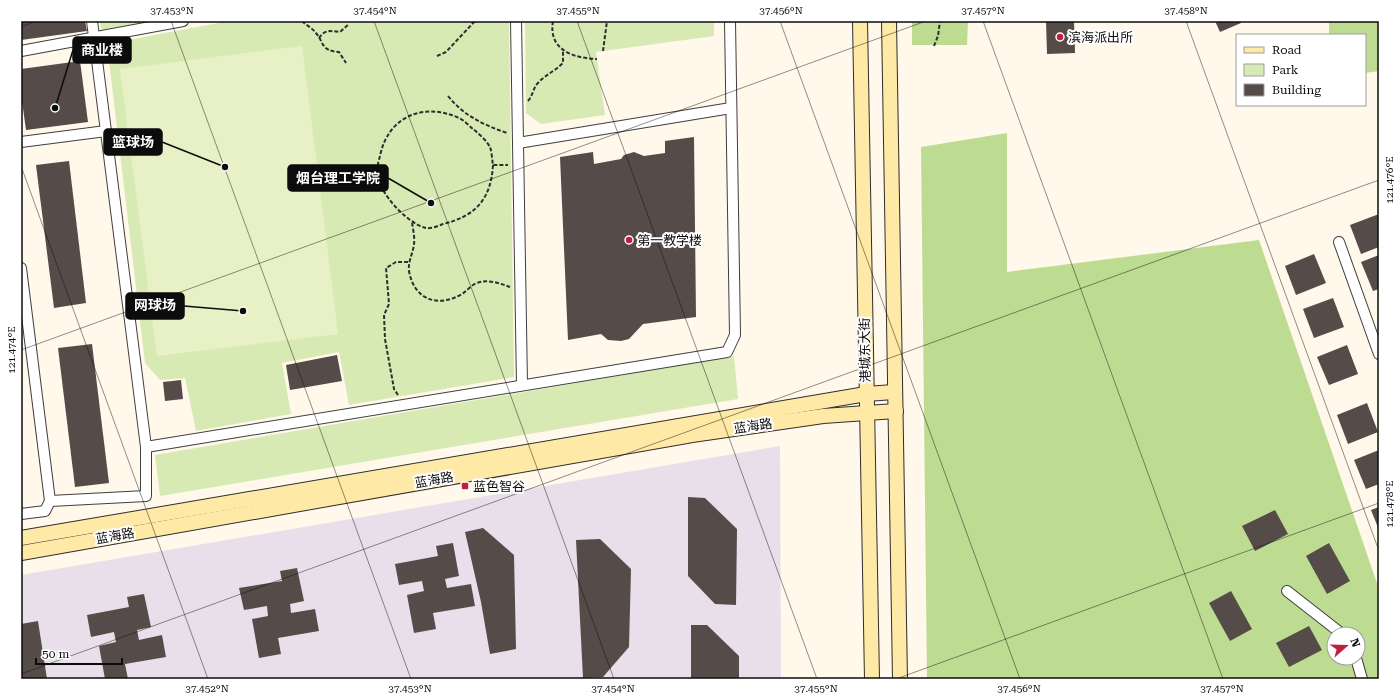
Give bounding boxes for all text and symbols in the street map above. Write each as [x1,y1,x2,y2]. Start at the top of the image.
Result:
text: 37.453°N [150,5,194,16]
text: 37.454°N [353,5,397,16]
text: 37.455°N [556,5,600,16]
text: 37.456°N [759,5,803,16]
text: 37.457°N [961,5,1005,16]
text: 37.458°N [1164,5,1208,16]
place label: 滨海派出所 [1068,30,1133,45]
marker: 滨海派出所 [1055,32,1065,42]
legend [1236,34,1366,106]
callout: 商业楼 [73,37,131,63]
text: 商业楼 [81,42,123,58]
text: Road [1272,43,1302,57]
text: Park [1272,63,1299,77]
text: Building [1272,83,1321,97]
callout: 篮球场 [104,129,162,155]
text: 篮球场 [112,134,154,150]
text: 121.476°E [1384,156,1395,204]
callout: 烟台理工学院 [288,165,388,191]
text: 烟台理工学院 [296,170,380,186]
place label: 第一教学楼 [637,233,702,248]
marker: 第一教学楼 [624,235,634,245]
callout: 网球场 [126,293,184,319]
text: 网球场 [134,297,176,313]
street label: 港城东大街 [857,317,873,383]
text: 121.474°E [6,326,17,374]
street label: 蓝海路 [733,416,773,436]
street label: 蓝海路 [413,469,455,491]
place label: 蓝色智谷 [473,479,525,494]
text: 121.478°E [1384,480,1395,528]
marker: 蓝色智谷 [460,481,470,491]
street label: 蓝海路 [94,525,136,547]
north arrow [1326,626,1366,666]
text: N [1347,637,1363,649]
scale bar [36,640,122,666]
text: 50 m [42,647,69,661]
text: 37.452°N [185,683,229,694]
text: 37.453°N [388,683,432,694]
text: 37.454°N [591,683,635,694]
text: 37.455°N [794,683,838,694]
text: 37.456°N [997,683,1041,694]
text: 37.457°N [1200,683,1244,694]

